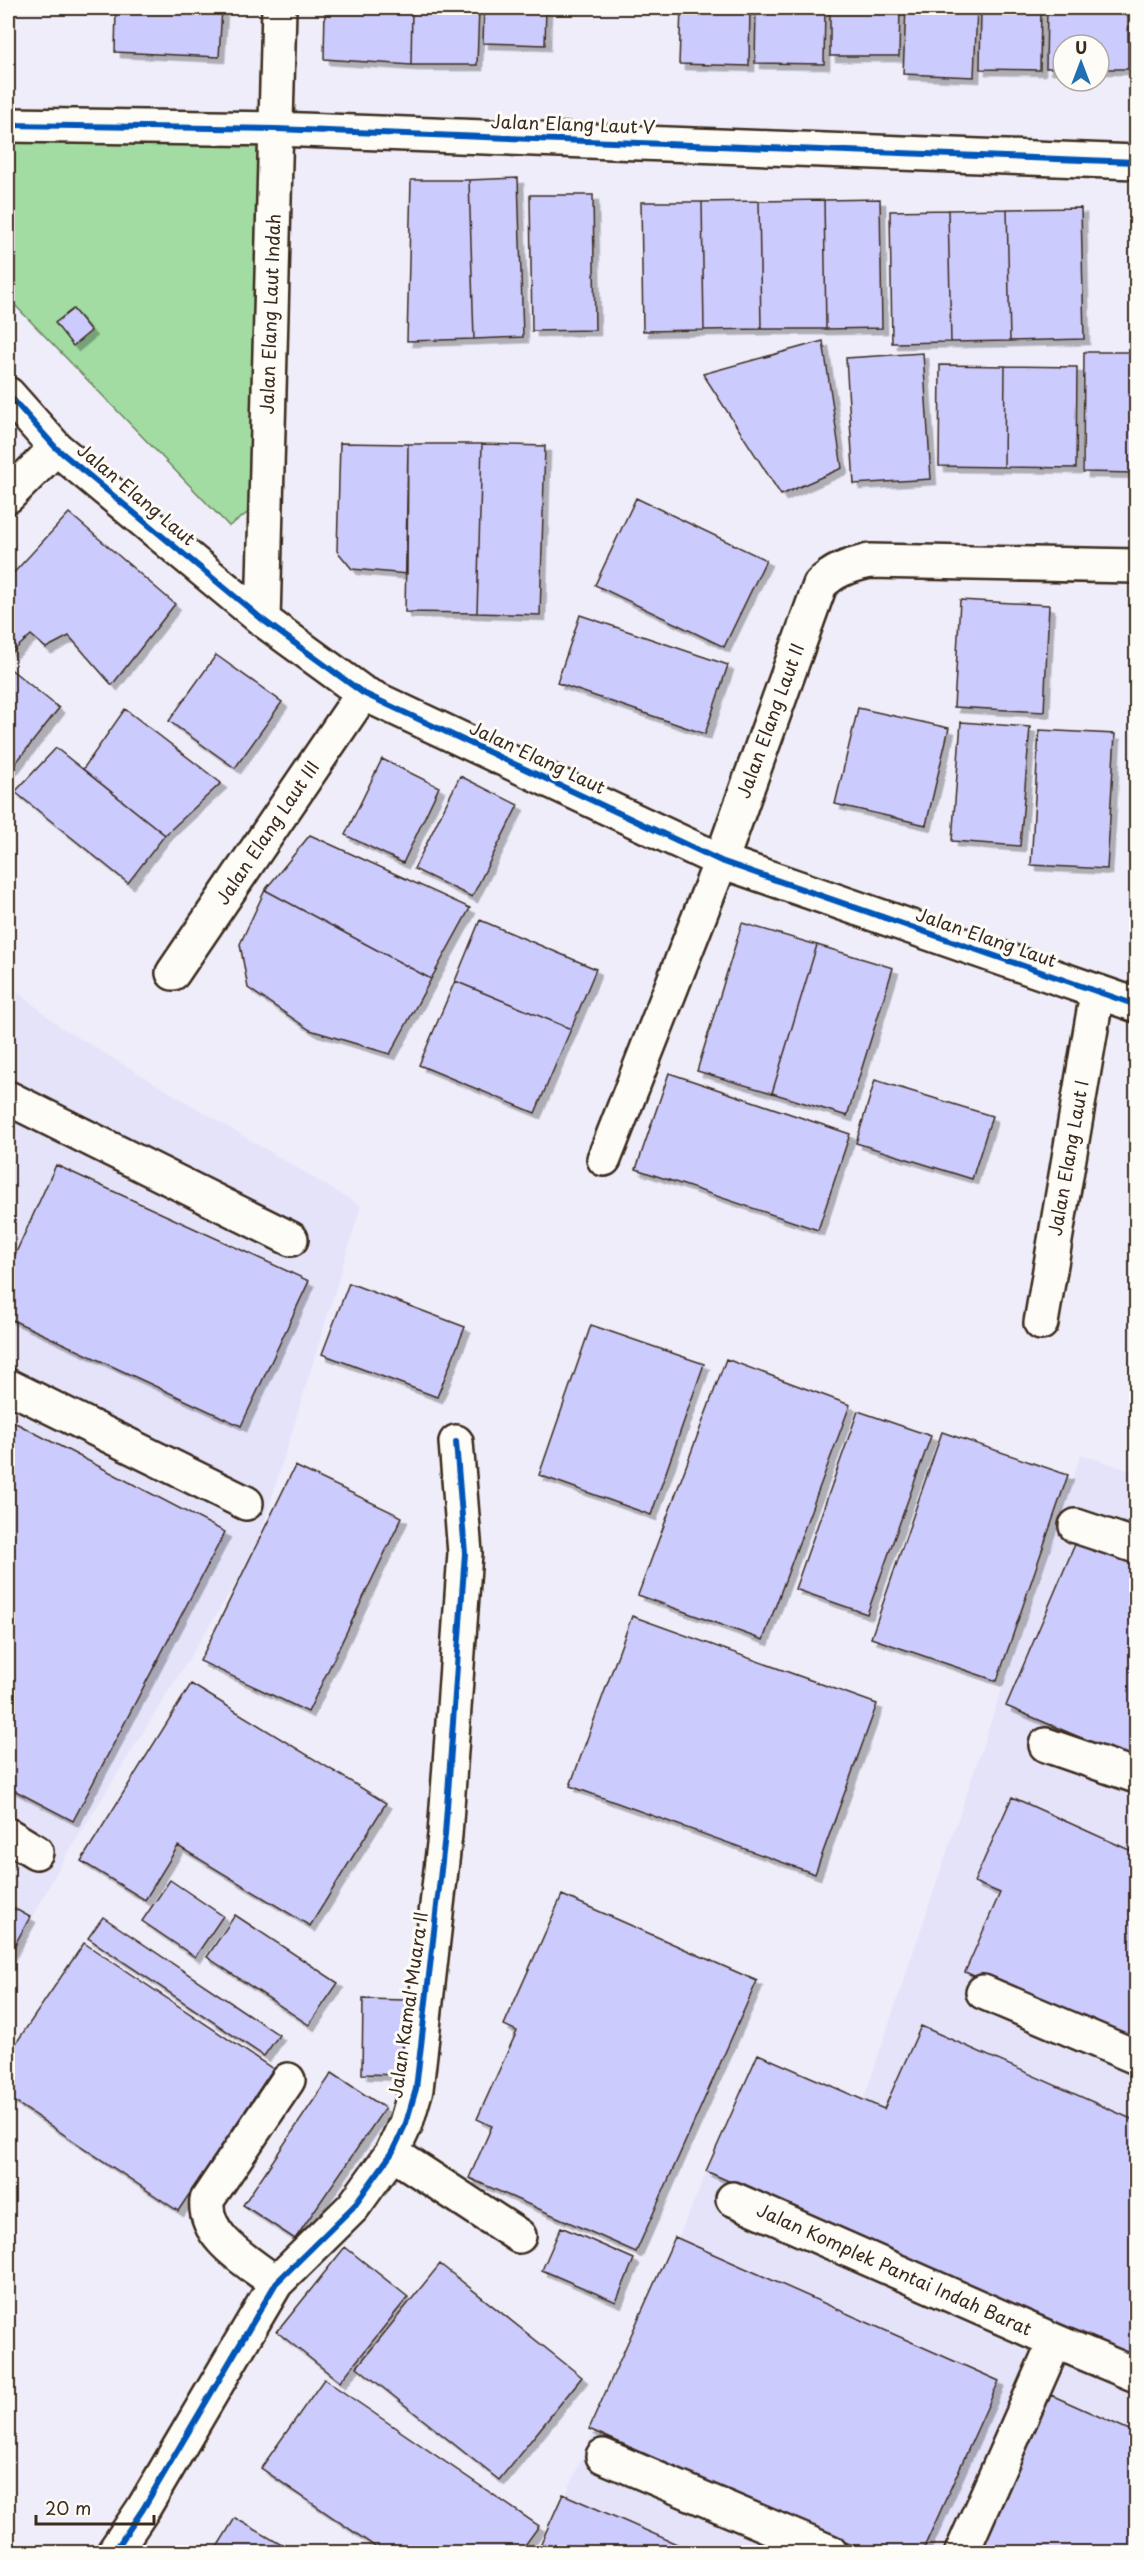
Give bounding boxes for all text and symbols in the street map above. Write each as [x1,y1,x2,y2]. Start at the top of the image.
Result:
north arrow [1051,33,1111,93]
text: U [1075,35,1087,59]
street label: Jalan Elang Laut V [490,107,656,140]
street label: Jalan Elang Laut Indah [253,213,286,415]
street label: Jalan Elang Laut [72,436,202,551]
street label: Jalan Elang Laut II [729,639,810,802]
street label: Jalan Elang Laut [465,713,610,800]
street label: Jalan Elang Laut III [208,755,325,910]
street label: Jalan Elang Laut [913,900,1060,973]
street label: Jalan Elang Laut I [1041,1078,1095,1238]
street label: Jalan Kamal Muara II [381,1910,434,2100]
street label: Jalan Komplek Pantai Indah Barat [753,2196,1036,2342]
scale bar [36,2488,154,2526]
text: 20 m [45,2494,91,2521]

